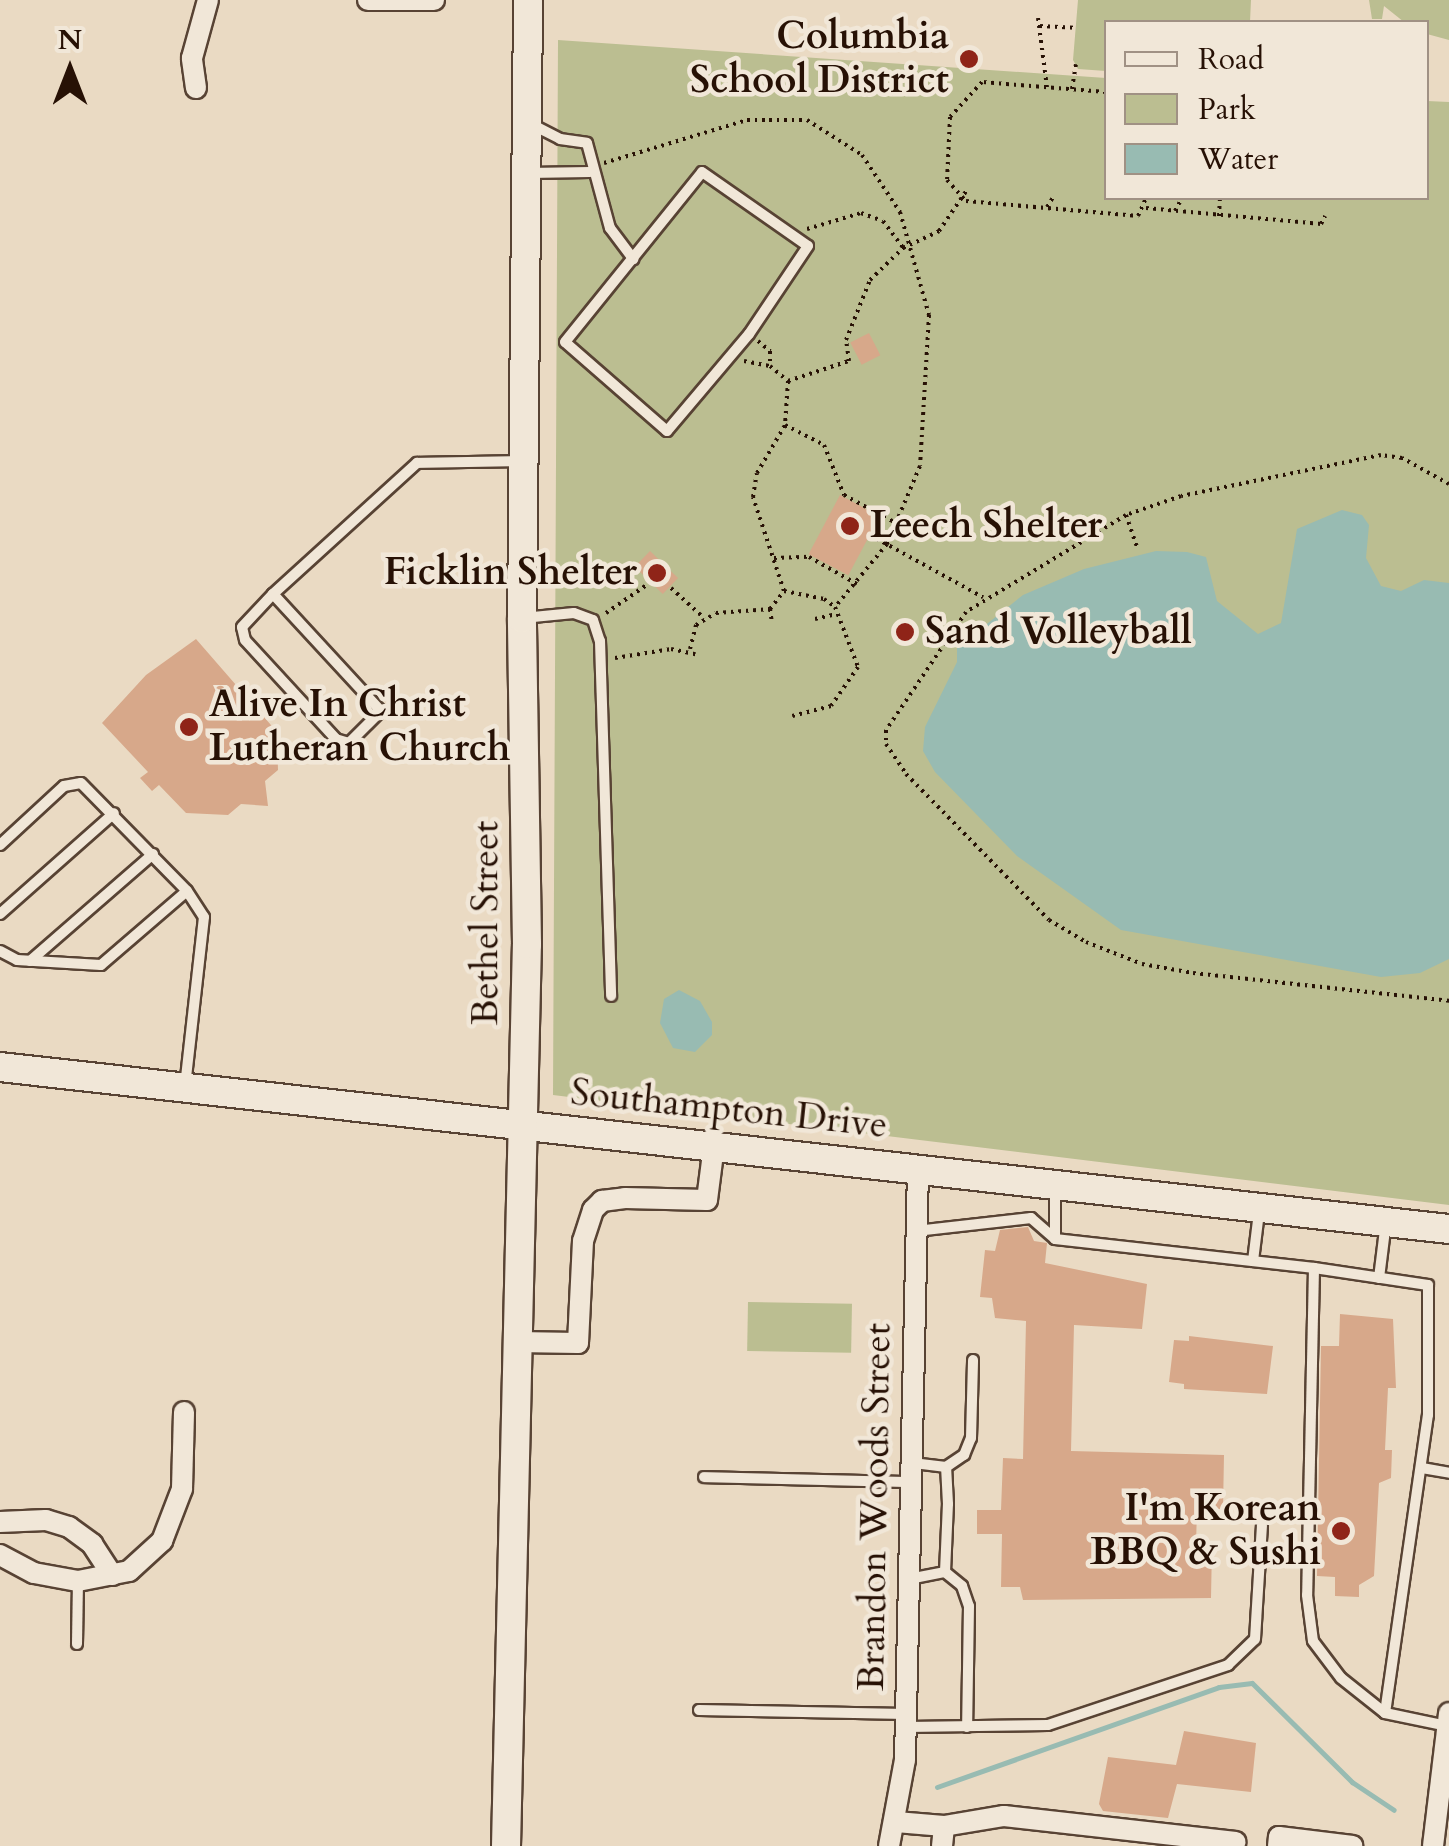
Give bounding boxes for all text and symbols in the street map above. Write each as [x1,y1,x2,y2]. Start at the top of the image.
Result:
place label: Columbia School District [690,14,949,103]
north arrow [20,20,120,120]
legend [1104,20,1429,200]
text: N [58,21,82,59]
text: Road [1198,39,1264,80]
marker: Columbia School District [958,48,980,70]
text: Park [1198,89,1256,130]
text: Water [1198,139,1278,180]
place label: Leech Shelter [870,503,1102,549]
marker: Leech Shelter [839,515,861,537]
place label: Ficklin Shelter [384,550,637,596]
marker: Ficklin Shelter [646,562,668,584]
place label: Sand Volleyball [925,609,1192,655]
marker: Sand Volleyball [894,621,916,643]
place label: Alive In Christ Lutheran Church [209,682,511,772]
marker: Alive In Christ Lutheran Church [178,716,200,738]
street label: Bethel Street [463,821,509,1025]
street label: Southampton Drive [568,1070,890,1148]
street label: Brandon Woods Street [849,1323,901,1691]
place label: I'm Korean BBQ & Sushi [1090,1486,1321,1576]
marker: I'm Korean BBQ & Sushi [1330,1520,1352,1542]

